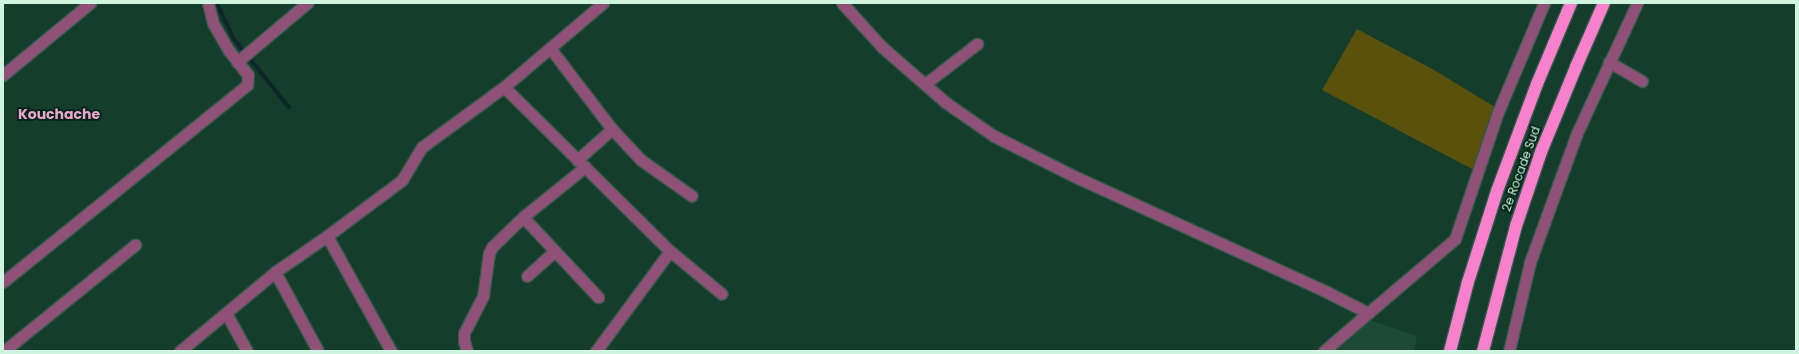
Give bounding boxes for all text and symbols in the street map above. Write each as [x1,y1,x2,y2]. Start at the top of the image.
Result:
district label: Kouchache [18,106,100,122]
street label: 2e Rocade Sud [1499,124,1543,214]

